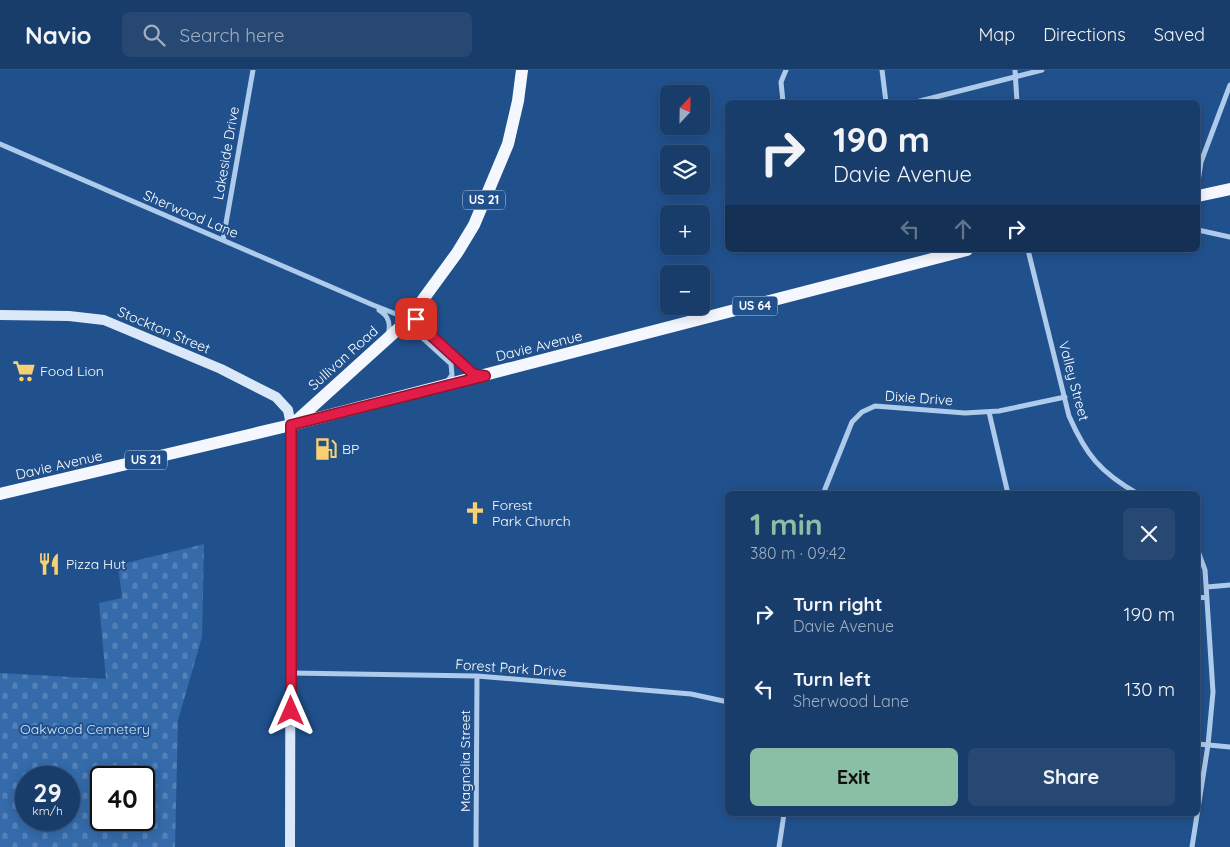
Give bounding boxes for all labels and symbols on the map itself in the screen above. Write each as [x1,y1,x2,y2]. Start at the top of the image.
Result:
north arrow [660,85,710,135]
street label: Lakeside Drive [209,105,243,201]
street label: Sherwood Lane [141,186,241,242]
road number: US 21 [463,190,505,210]
road number: US 64 [732,297,778,316]
pin [395,298,437,340]
street label: Stockton Street [115,302,213,358]
street label: Sullivan Road [304,322,382,394]
street label: Davie Avenue [494,327,584,365]
street label: Valley Street [1055,339,1093,423]
supermarket icon: Food Lion [11,358,37,384]
place label: Food Lion [40,362,104,380]
street label: Dixie Drive [884,387,954,409]
fuel station icon: BP [313,436,339,462]
place label: BP [342,440,359,458]
street label: Davie Avenue [14,446,104,484]
road number: US 21 [125,450,167,470]
place label: Forest Park Church [492,496,571,530]
church icon: Forest Park Church [462,500,488,526]
restaurant icon: Pizza Hut [36,551,62,577]
place label: Pizza Hut [66,555,126,573]
street label: Forest Park Drive [455,655,567,681]
position arrow [264,684,316,736]
street label: Magnolia Street [456,710,474,812]
park label: Oakwood Cemetery [20,720,150,738]
speed limit sign: 40 [90,766,155,831]

